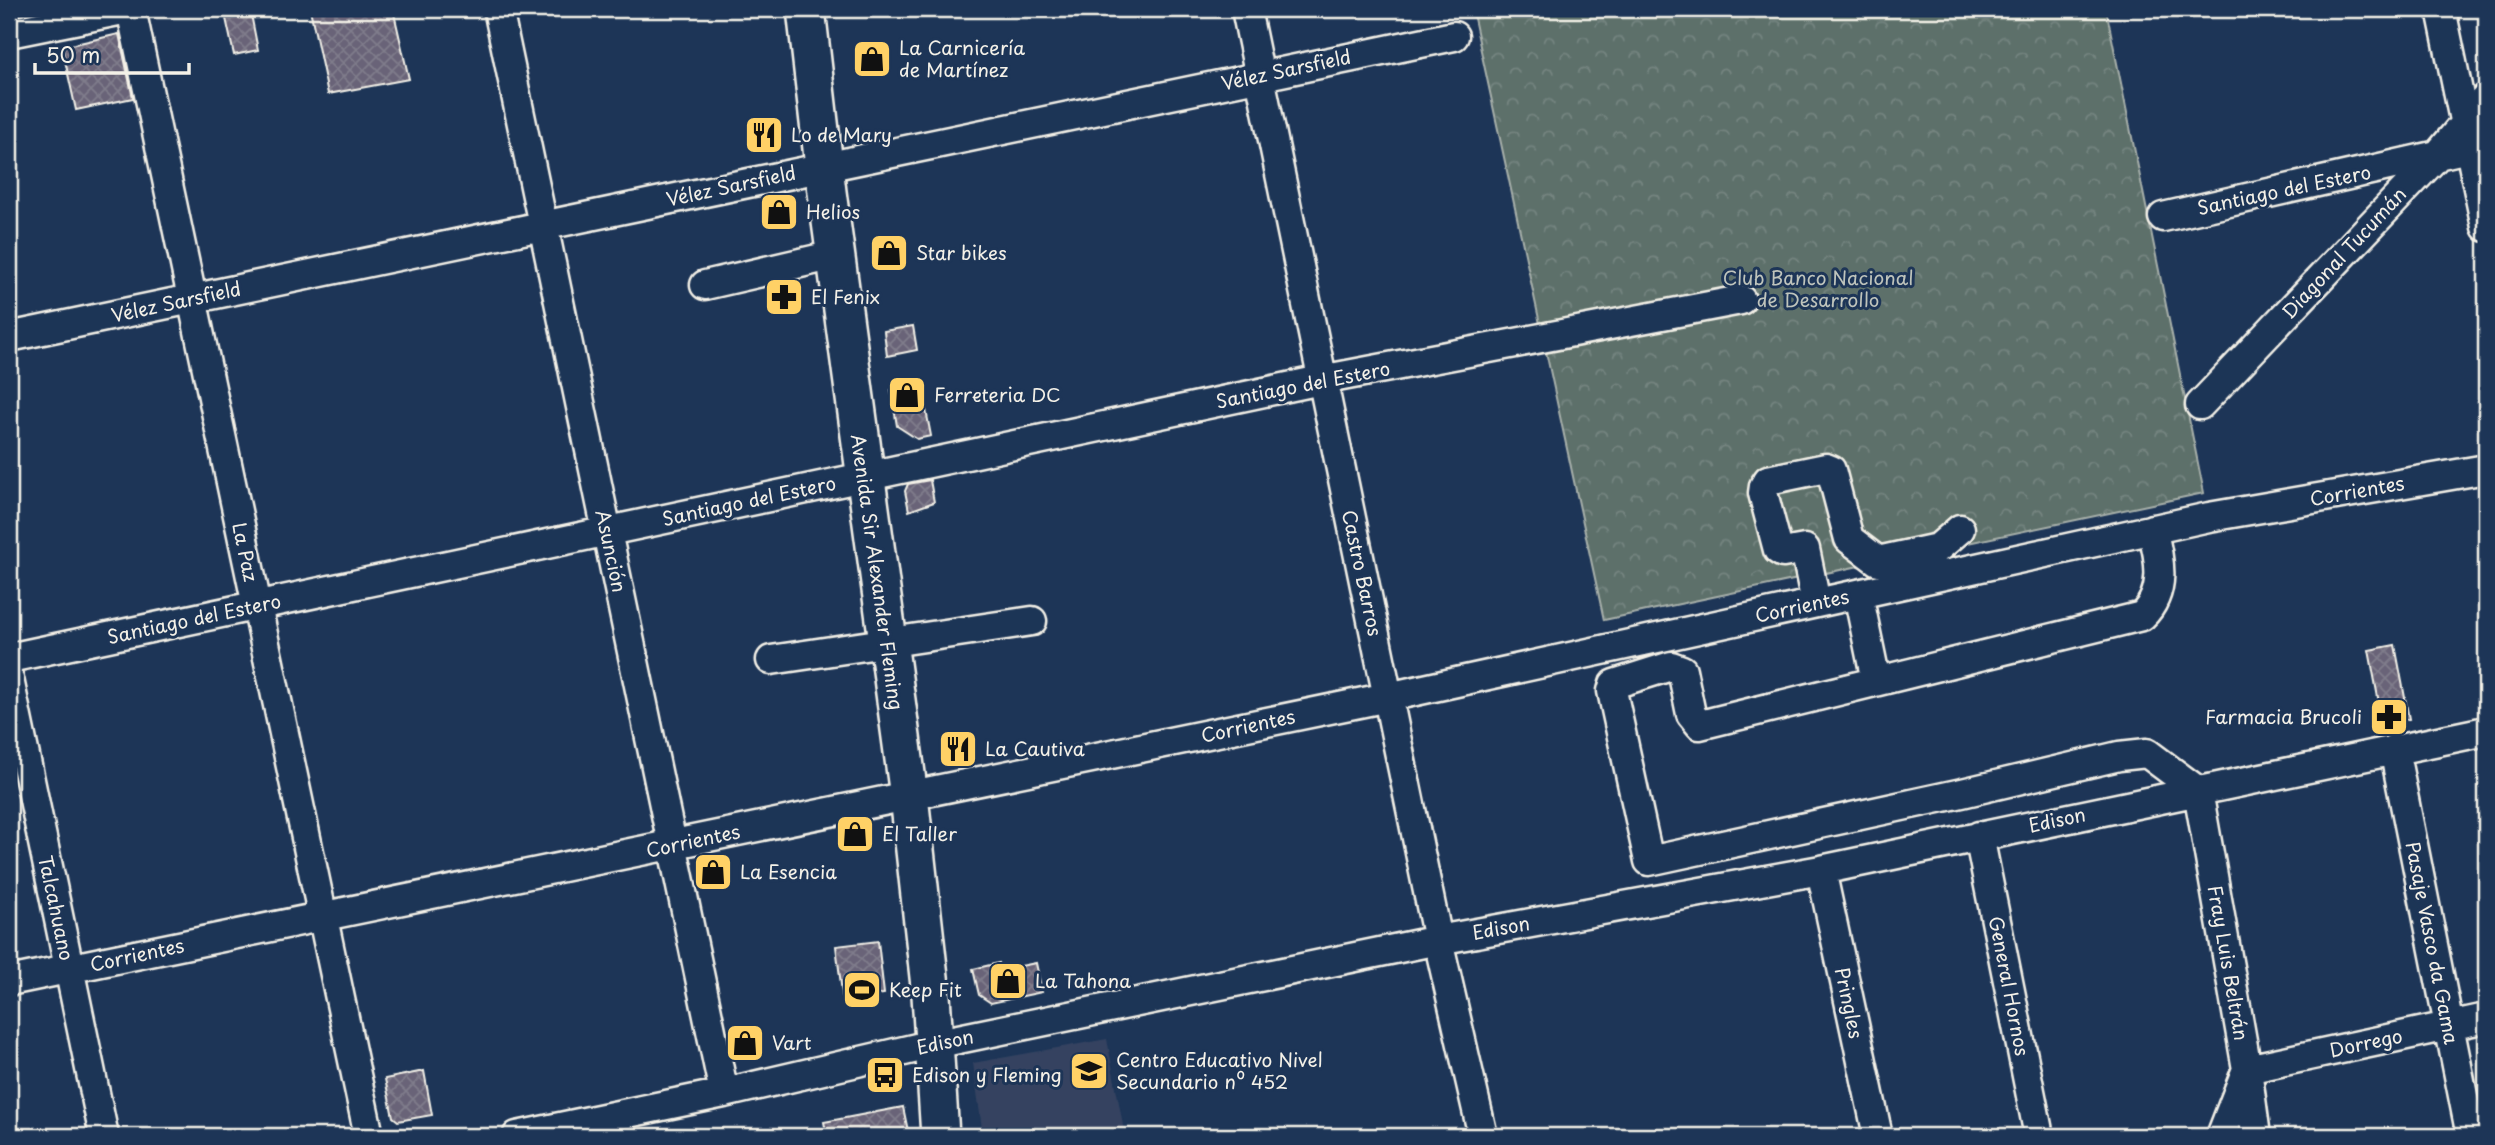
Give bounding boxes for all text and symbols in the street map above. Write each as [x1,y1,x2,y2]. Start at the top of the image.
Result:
scale bar [35,32,189,76]
place label: La Carnicería de Martínez [899,33,1025,83]
text: 50 m [46,38,100,70]
shop icon: La Carnicería de Martínez [851,38,893,80]
street label: Vélez Sarsfield [1218,42,1353,96]
restaurant icon: Lo de Mary [743,114,785,156]
place label: Lo de Mary [791,120,892,148]
street label: Santiago del Estero [2194,157,2373,221]
street label: Vélez Sarsfield [663,158,798,212]
street label: Diagonal Tucumán [2275,180,2412,325]
shop icon: Helios [758,191,800,233]
place label: Helios [806,197,860,225]
shop icon: Star bikes [868,232,910,274]
place label: Star bikes [916,238,1007,266]
park label: Club Banco Nacional de Desarrollo [1723,263,1913,313]
street label: Vélez Sarsfield [108,274,243,328]
pharmacy icon: El Fenix [763,276,805,318]
place label: El Fenix [811,282,880,310]
street label: Santiago del Estero [1213,353,1392,415]
shop icon: Ferreteria DC [886,374,928,416]
place label: Ferreteria DC [934,380,1061,408]
street label: Avenida Sir Alexander Fleming [845,432,911,712]
street label: Santiago del Estero [659,468,838,532]
street label: Corrientes [2307,468,2406,512]
street label: Asunción [590,507,634,595]
street label: Castro Barros [1336,507,1390,639]
street label: La Paz [226,520,266,584]
street label: Corrientes [1752,581,1852,629]
street label: Santiago del Estero [104,586,283,650]
pharmacy icon: Farmacia Brucoli [2368,696,2410,738]
street label: Corrientes [1198,701,1298,749]
place label: Farmacia Brucoli [2205,702,2362,730]
restaurant icon: La Cautiva [937,728,979,770]
place label: La Cautiva [985,734,1085,762]
street label: Edison [2026,799,2088,839]
shop icon: El Taller [834,813,876,855]
street label: Corrientes [643,816,743,864]
place label: El Taller [882,819,957,847]
street label: Pasaje Vasco da Gama [2400,839,2466,1047]
shop icon: La Esencia [692,851,734,893]
street label: Talcahuano [32,853,82,963]
place label: La Esencia [740,857,837,885]
street label: Fray Luis Beltrán [2202,883,2256,1043]
street label: Edison [1470,908,1532,946]
street label: General Hornos [1983,913,2037,1058]
street label: Corrientes [87,930,187,978]
shop icon: La Tahona [987,960,1029,1002]
street label: Pringles [1829,965,1871,1041]
place label: La Tahona [1035,966,1131,994]
sports icon: Keep Fit [841,969,883,1011]
place label: Keep Fit [889,975,962,1003]
street label: Edison [914,1021,976,1061]
street label: Dorrego [2327,1021,2405,1063]
shop icon: Vart [724,1022,766,1064]
place label: Vart [772,1028,812,1056]
place label: Centro Educativo Nivel Secundario nº 452 [1116,1045,1323,1095]
school or university icon: Centro Educativo Nivel Secundario nº 452 [1068,1050,1110,1092]
bus stop icon: Edison y Fleming [864,1054,906,1096]
place label: Edison y Fleming [912,1060,1062,1088]

